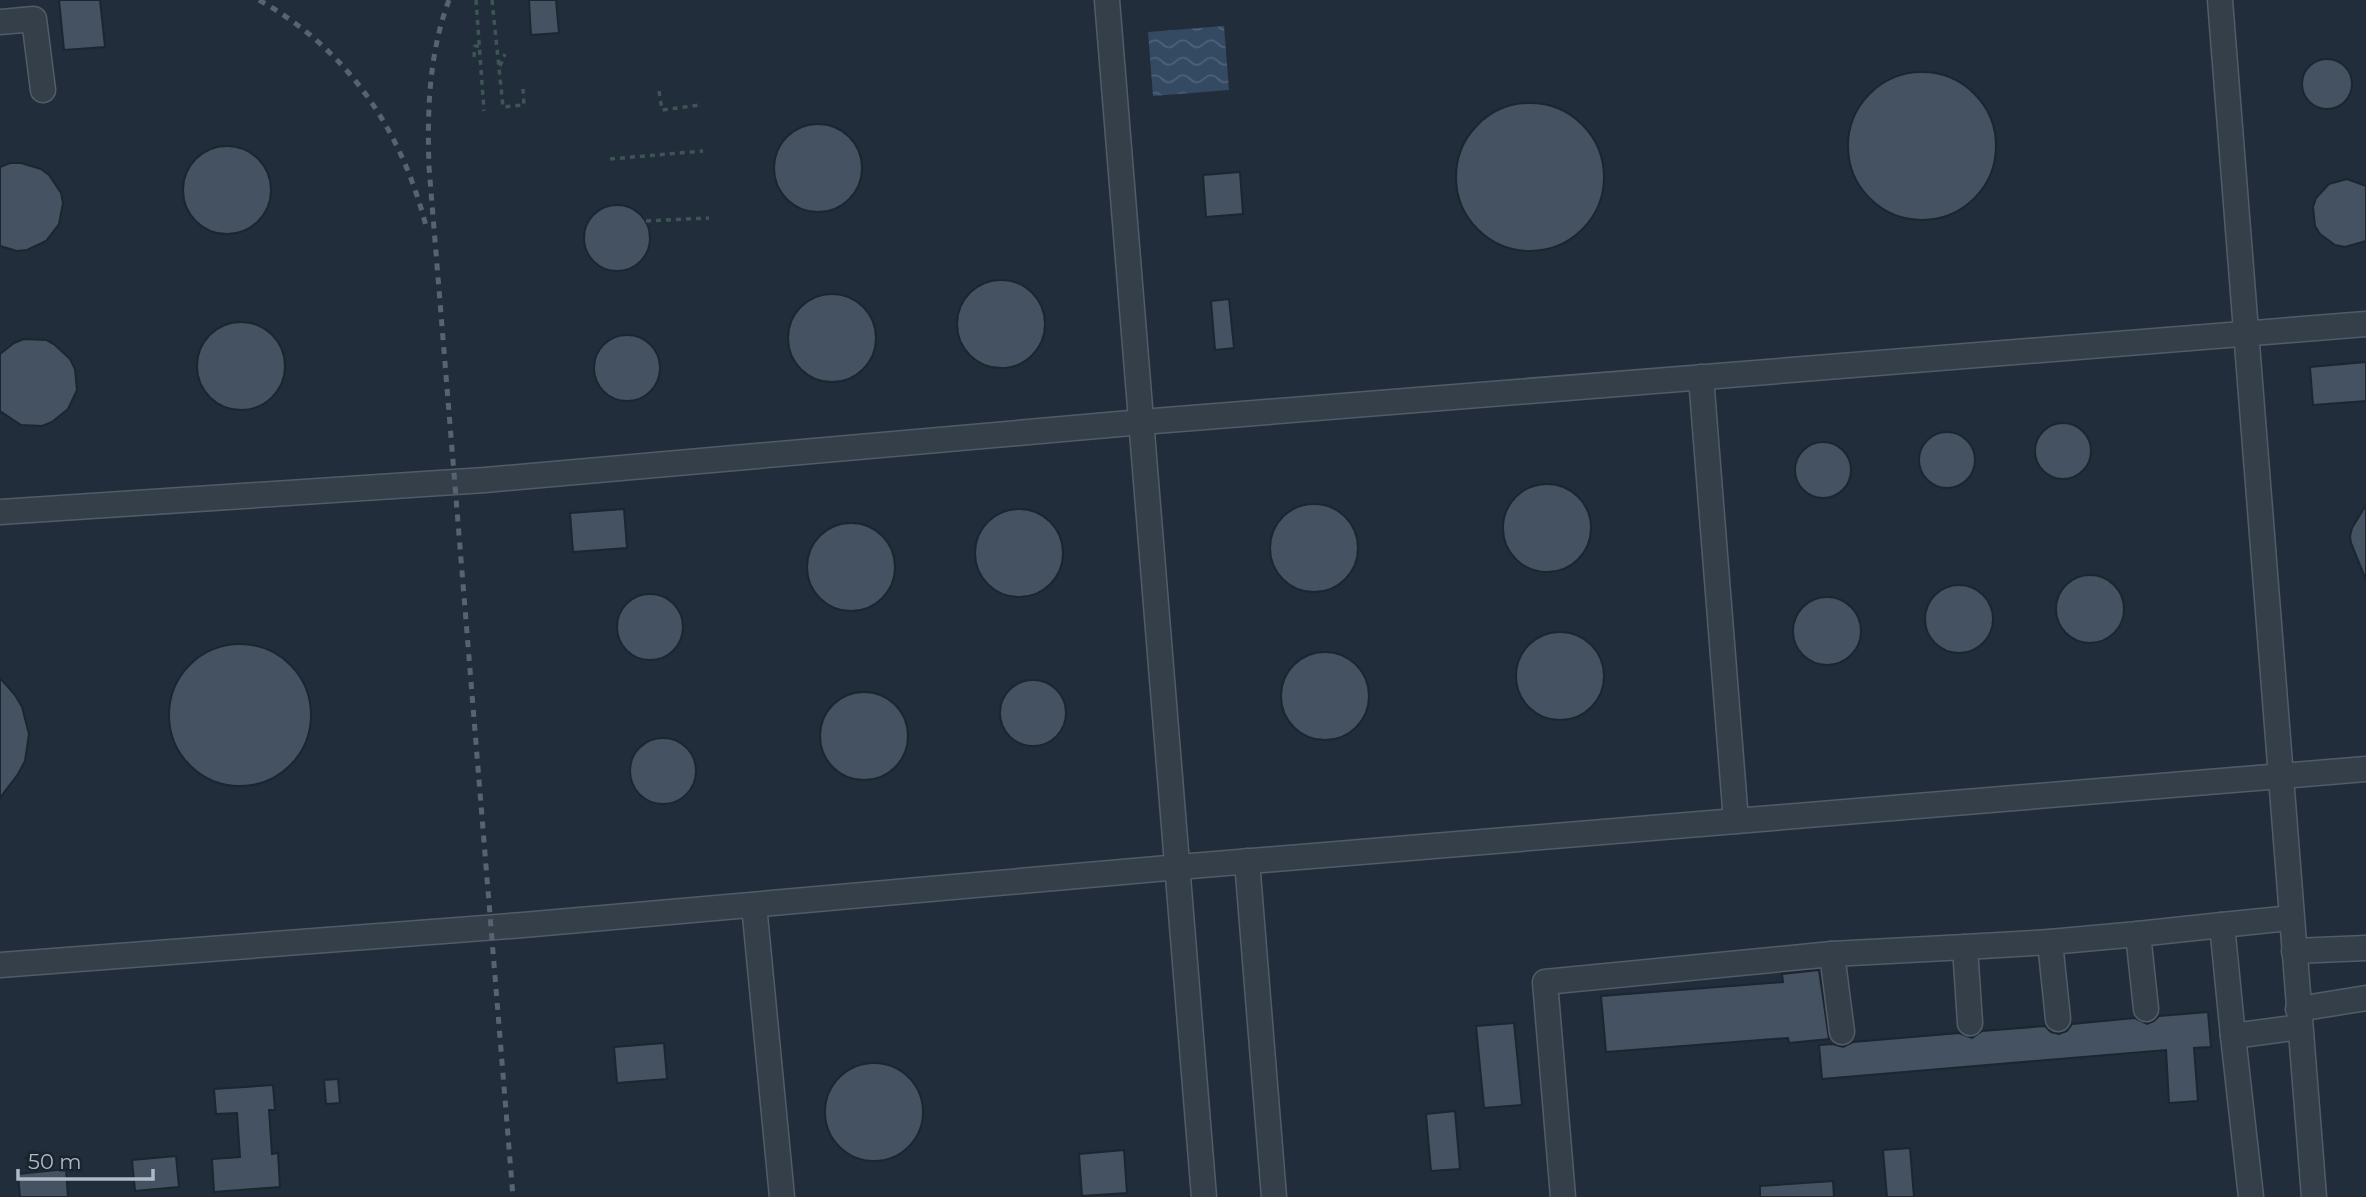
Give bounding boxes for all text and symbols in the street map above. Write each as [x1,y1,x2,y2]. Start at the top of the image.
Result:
scale bar [18,1138,152,1182]
text: 50 m [28,1149,82,1174]

